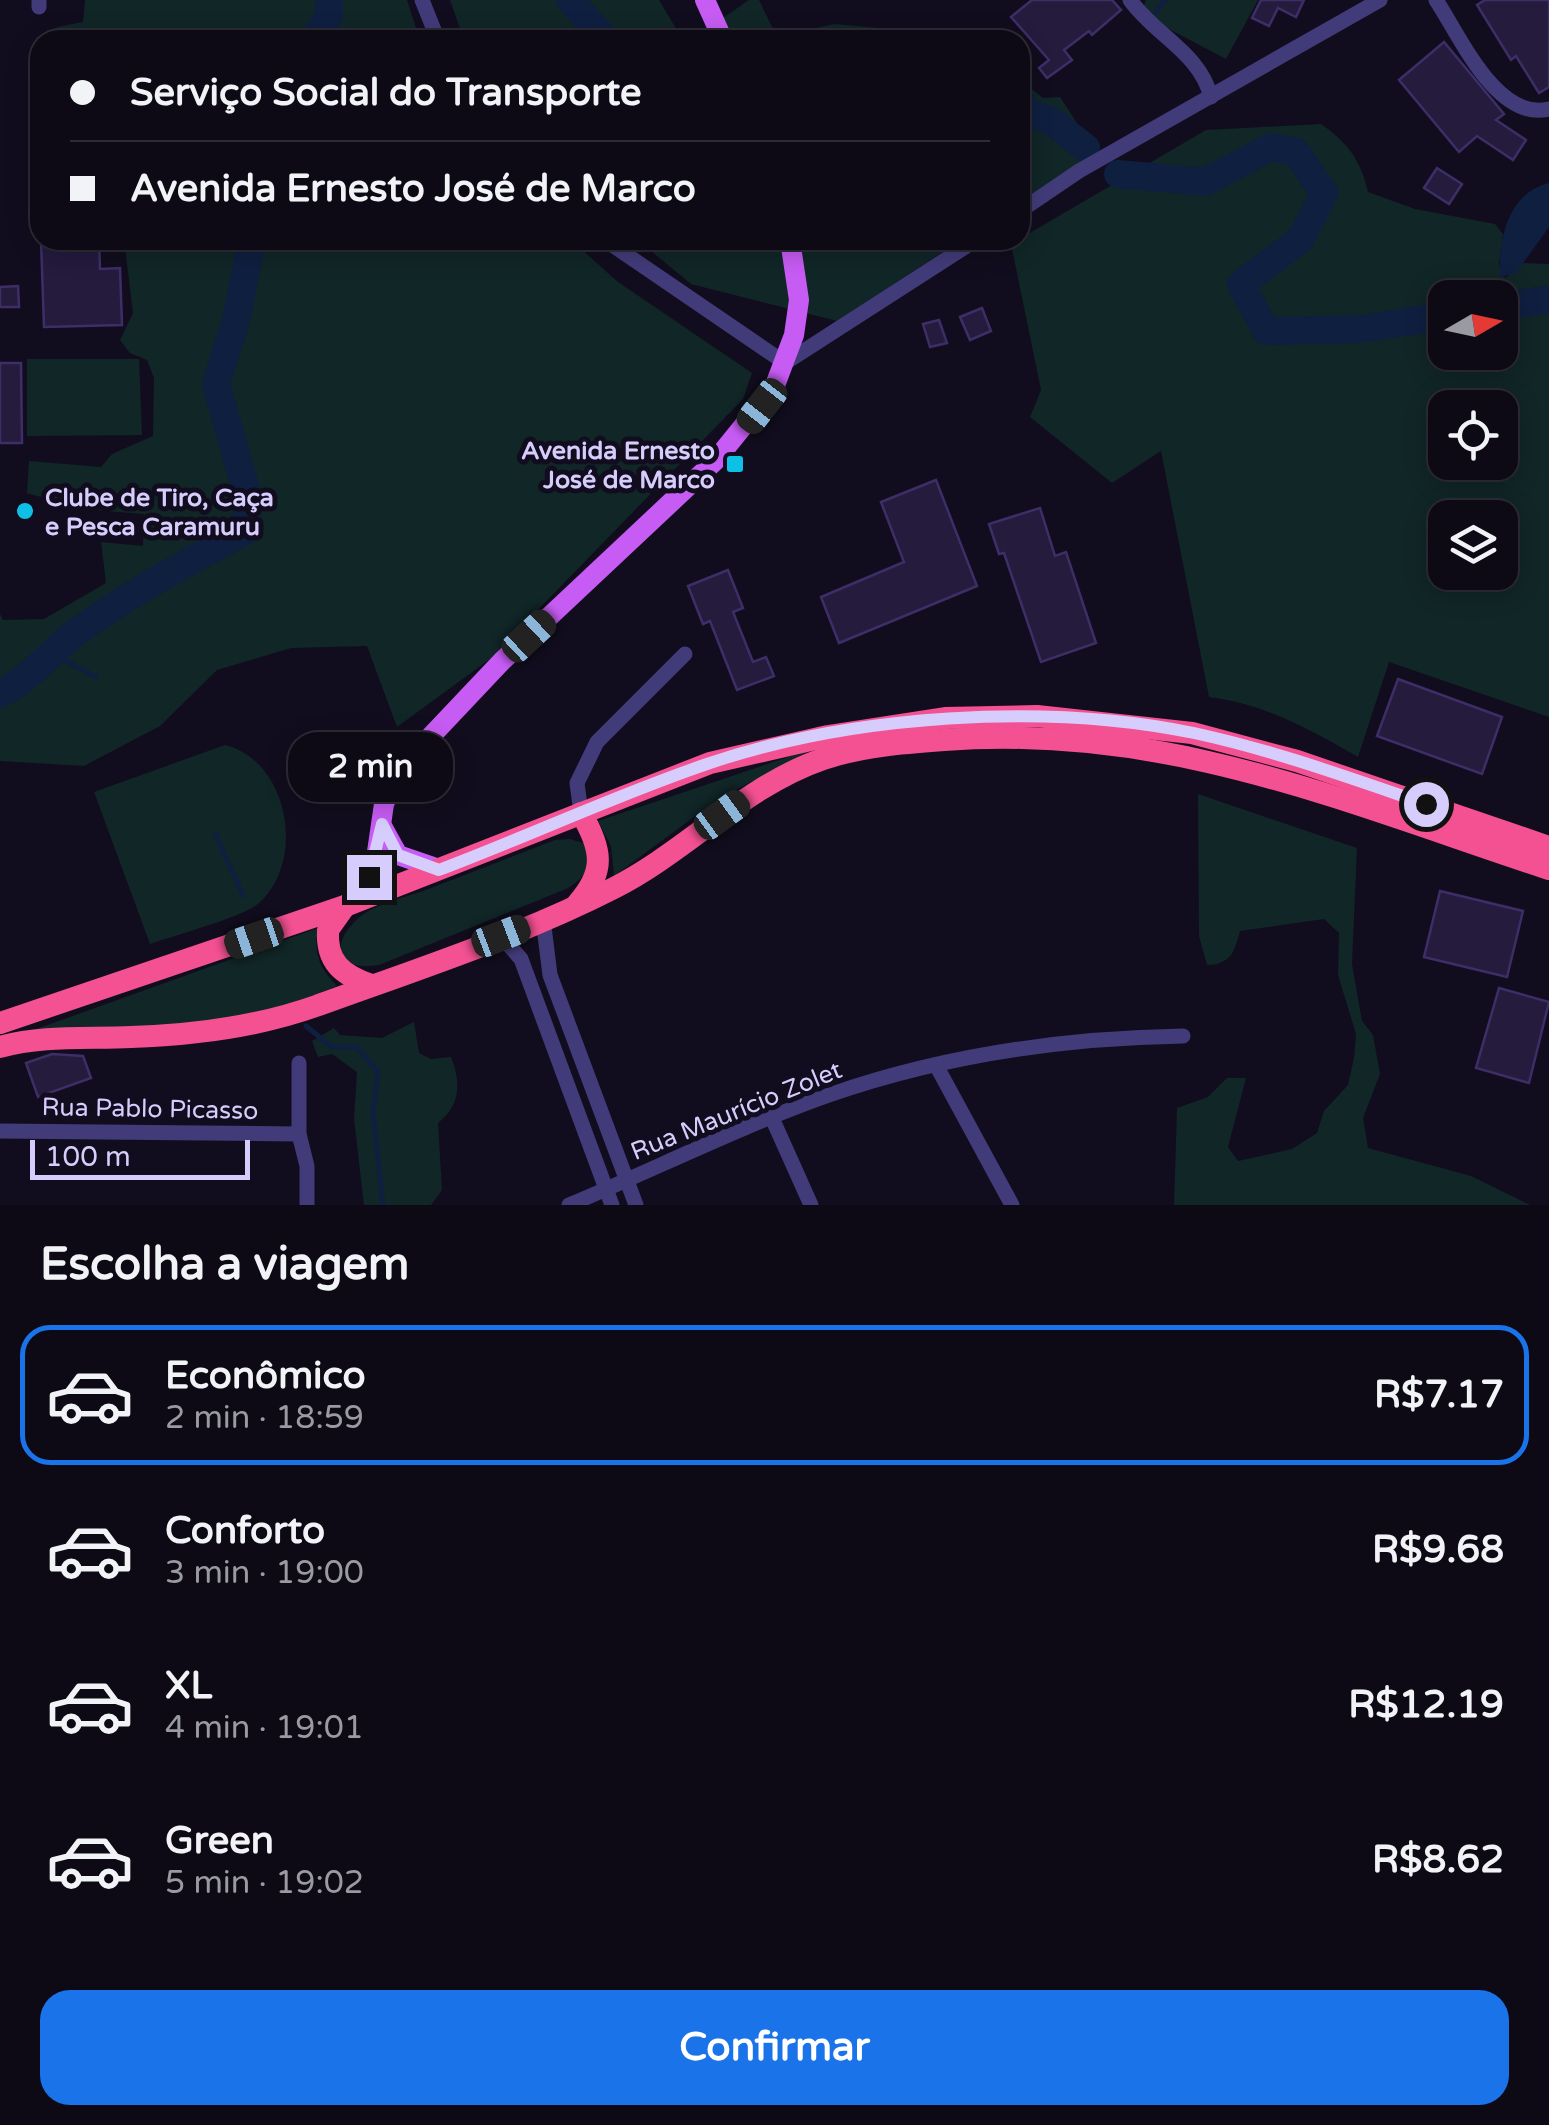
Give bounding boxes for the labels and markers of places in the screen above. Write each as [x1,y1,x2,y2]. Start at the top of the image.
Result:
place label: Avenida Ernesto José de Marco [521,436,715,495]
marker: Avenida Ernesto José de Marco [724,453,746,475]
place label: Clube de Tiro, Caça e Pesca Caramuru [45,483,274,542]
marker: Clube de Tiro, Caça e Pesca Caramuru [14,500,36,522]

